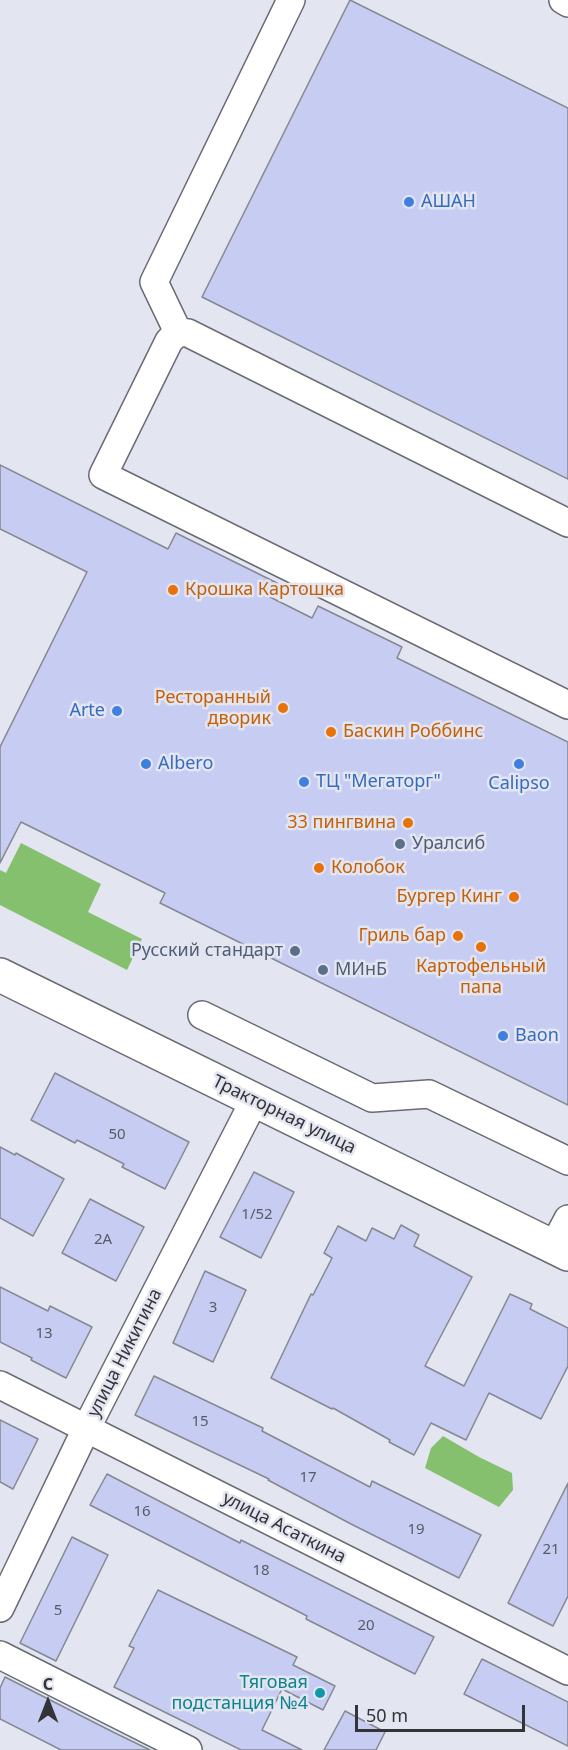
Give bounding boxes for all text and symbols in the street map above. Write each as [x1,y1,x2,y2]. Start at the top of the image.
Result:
place label: АШАН [421,191,476,213]
marker: АШАН [402,195,416,209]
place label: Крошка Картошка [185,579,344,601]
marker: Крошка Картошка [166,583,180,597]
place label: Ресторанный дворик [155,687,271,730]
place label: Arte [69,700,105,722]
marker: Ресторанный дворик [276,701,290,715]
marker: Arte [110,704,124,718]
place label: Баскин Роббинс [343,721,483,743]
marker: Баскин Роббинс [324,725,338,739]
place label: Albero [158,753,213,775]
marker: Albero [139,757,153,771]
marker: Calipso [512,757,526,771]
place label: ТЦ "Мегаторг" [316,771,441,793]
place label: Calipso [488,773,550,795]
marker: ТЦ "Мегаторг" [297,775,311,789]
place label: 33 пингвина [287,812,396,834]
marker: 33 пингвина [401,816,415,830]
place label: Уралсиб [412,833,485,855]
marker: Уралсиб [393,837,407,851]
place label: Колобок [331,857,405,879]
marker: Колобок [312,861,326,875]
place label: Бургер Кинг [396,886,502,908]
marker: Бургер Кинг [507,890,521,904]
place label: Гриль бар [359,925,446,947]
marker: Гриль бар [451,929,465,943]
place label: Русский стандарт [131,940,283,962]
marker: Картофельный папа [474,940,488,954]
marker: Русский стандарт [288,944,302,958]
place label: Картофельный папа [416,956,546,998]
place label: МИнБ [335,959,387,981]
marker: МИнБ [316,963,330,977]
place label: Baon [515,1025,559,1047]
marker: Baon [496,1029,510,1043]
street label: Тракторная улица [209,1071,359,1159]
house number: 50 [108,1126,126,1144]
house number: 1/52 [241,1206,273,1224]
house number: 2А [94,1231,112,1249]
street label: улица Никитина [83,1285,167,1421]
house number: 3 [209,1299,217,1317]
house number: 13 [35,1325,53,1343]
house number: 15 [191,1413,209,1431]
house number: 17 [299,1469,317,1487]
street label: улица Асаткина [219,1488,349,1568]
house number: 16 [133,1503,151,1521]
house number: 19 [407,1521,425,1539]
house number: 21 [542,1541,560,1559]
house number: 18 [252,1562,270,1580]
house number: 5 [54,1602,62,1620]
house number: 20 [357,1617,375,1635]
north arrow [18,1672,78,1732]
place label: Тяговая подстанция №4 [171,1672,308,1714]
text: С [43,1673,53,1695]
marker: Тяговая подстанция №4 [313,1686,327,1700]
scale bar [358,1693,528,1731]
text: 50 m [366,1703,408,1727]

